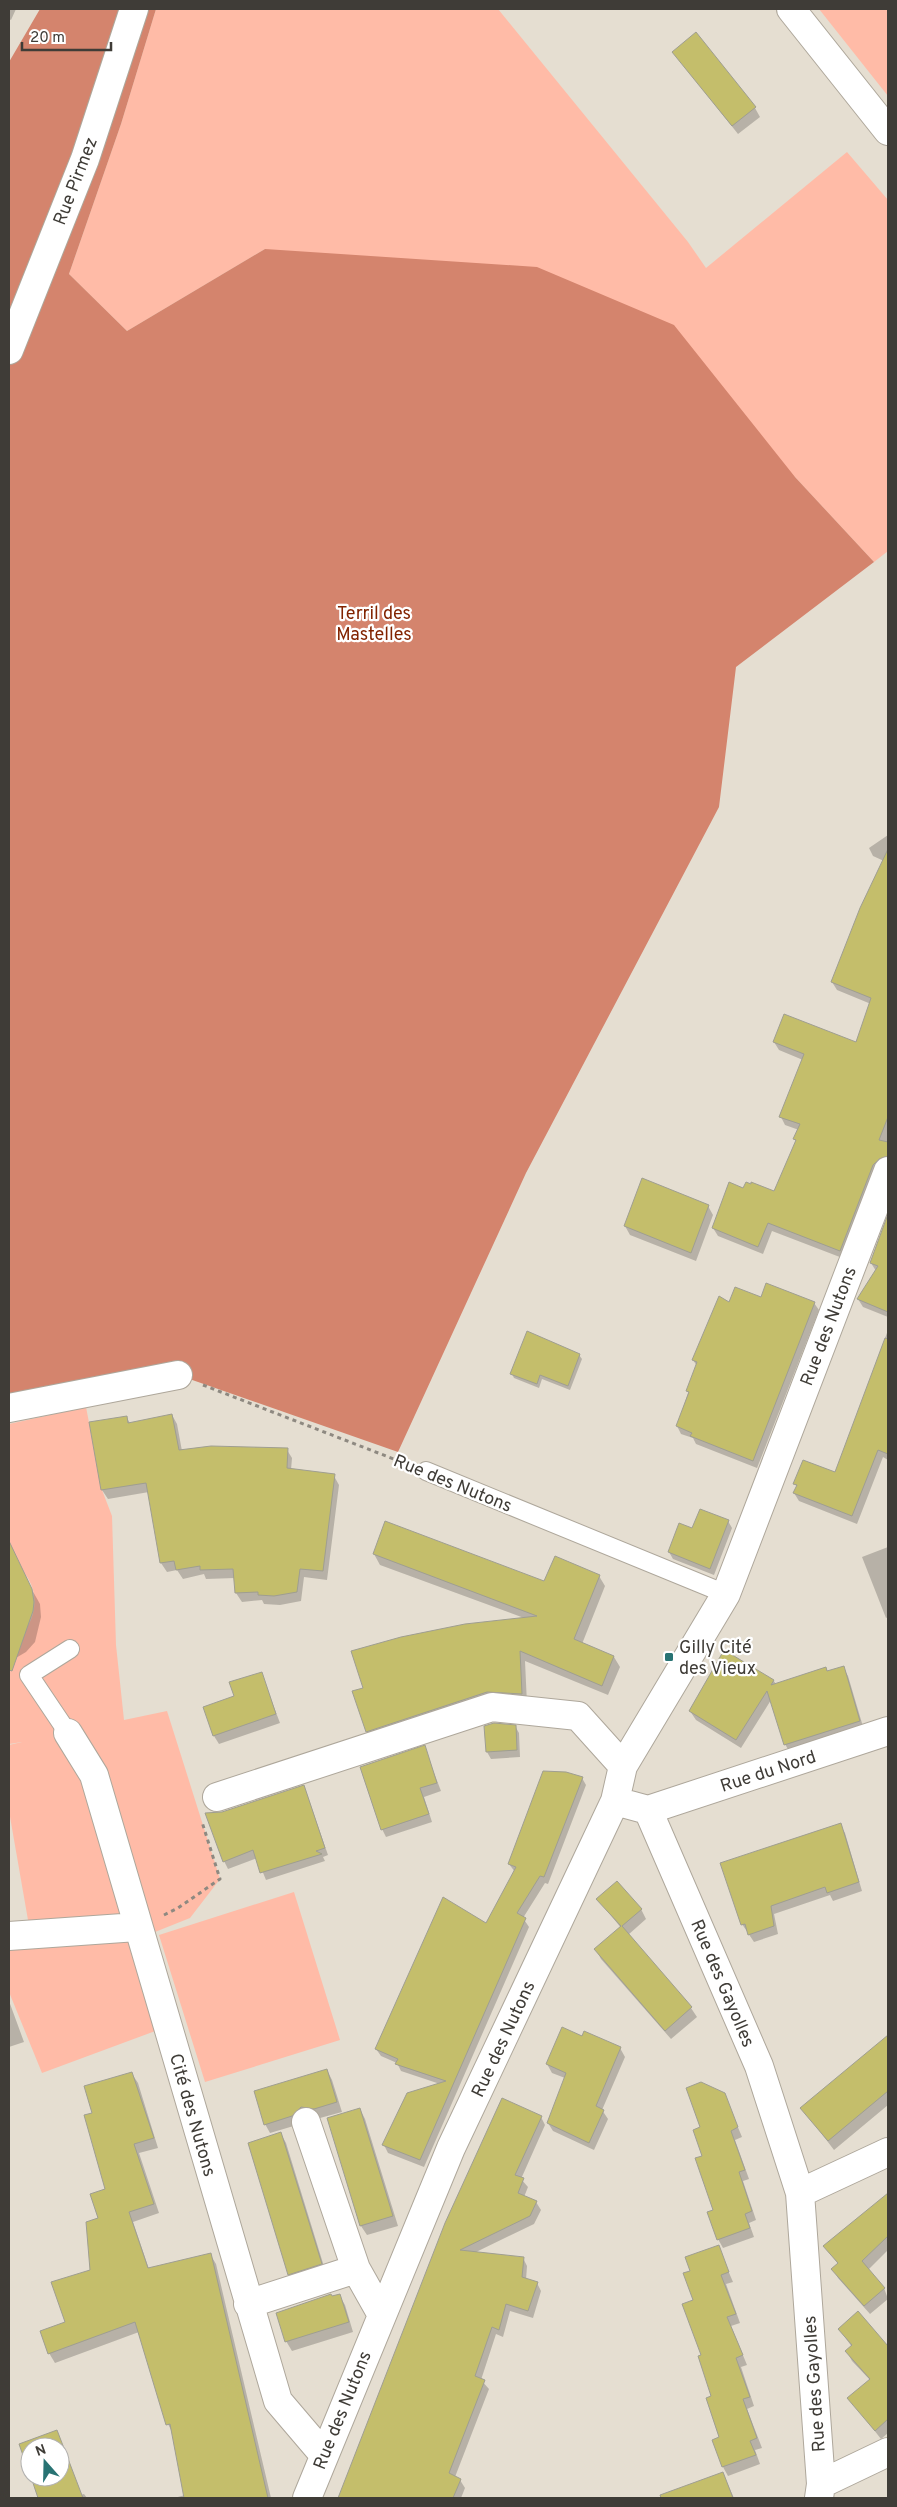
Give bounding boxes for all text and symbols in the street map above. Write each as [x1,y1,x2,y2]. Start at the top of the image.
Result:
scale bar [22,20,111,52]
text: 20 m [30,29,65,48]
street label: Rue Pirmez [49,134,104,229]
park label: Terril des Mastelles [336,603,412,647]
street label: Rue des Nutons [796,1264,863,1389]
street label: Rue des Nutons [390,1450,515,1519]
place label: Gilly Cité des Vieux [679,1637,756,1681]
marker: Gilly Cité des Vieux [663,1651,675,1663]
street label: Rue du Nord [718,1746,819,1799]
street label: Rue des Gayolles [684,1916,759,2051]
street label: Rue des Nutons [467,1978,541,2102]
street label: Cité des Nutons [163,2051,220,2180]
street label: Rue des Gayolles [799,2315,832,2453]
street label: Rue des Nutons [309,2348,378,2473]
north arrow [20,2437,70,2487]
text: N [33,2441,49,2461]

